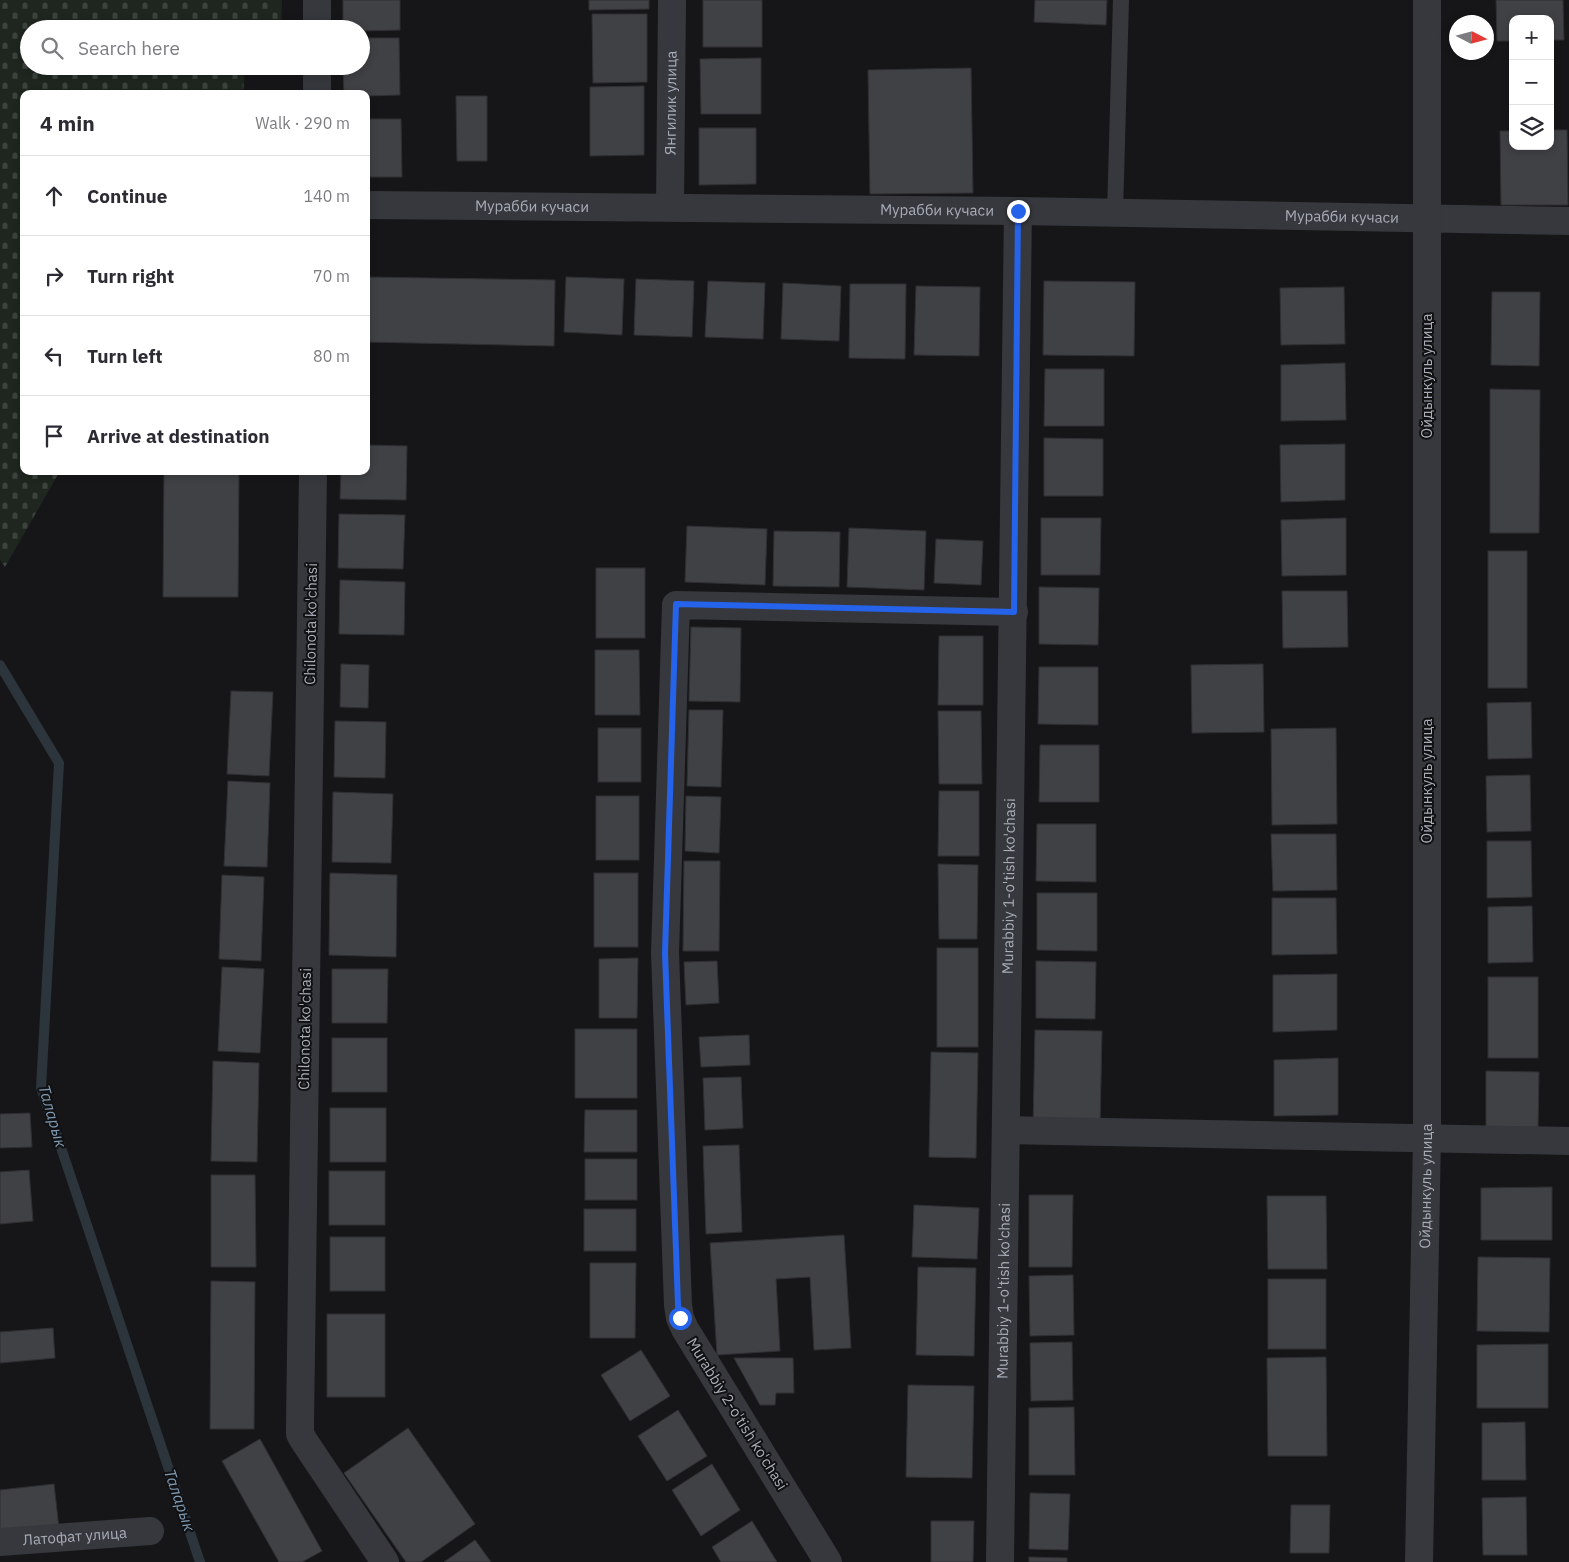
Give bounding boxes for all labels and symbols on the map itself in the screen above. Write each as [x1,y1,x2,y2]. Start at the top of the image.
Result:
north arrow [1449,15,1494,60]
street label: Янгилик улица [661,51,681,155]
street label: Мурабби кучаси [475,196,589,216]
street label: Мурабби кучаси [880,200,994,220]
route end [1007,200,1030,223]
street label: Мурабби кучаси [1285,206,1399,227]
street label: Ойдынкуль улица [1417,314,1436,438]
street label: Chilonota ko'chasi [300,563,321,685]
street label: Ойдынкуль улица [1417,719,1436,843]
street label: Murabbiy 1-o'tish ko'chasi [998,798,1019,974]
street label: Chilonota ko'chasi [294,968,315,1090]
water label: Таларык [35,1082,72,1150]
street label: Ойдынкуль улица [1415,1124,1436,1249]
street label: Murabbiy 1-o'tish ko'chasi [992,1203,1014,1379]
route start [669,1307,692,1330]
street label: Murabbiy 2-o'tish ko'chasi [683,1334,792,1493]
water label: Таларык [160,1466,200,1534]
street label: Латофат улица [22,1523,128,1549]

